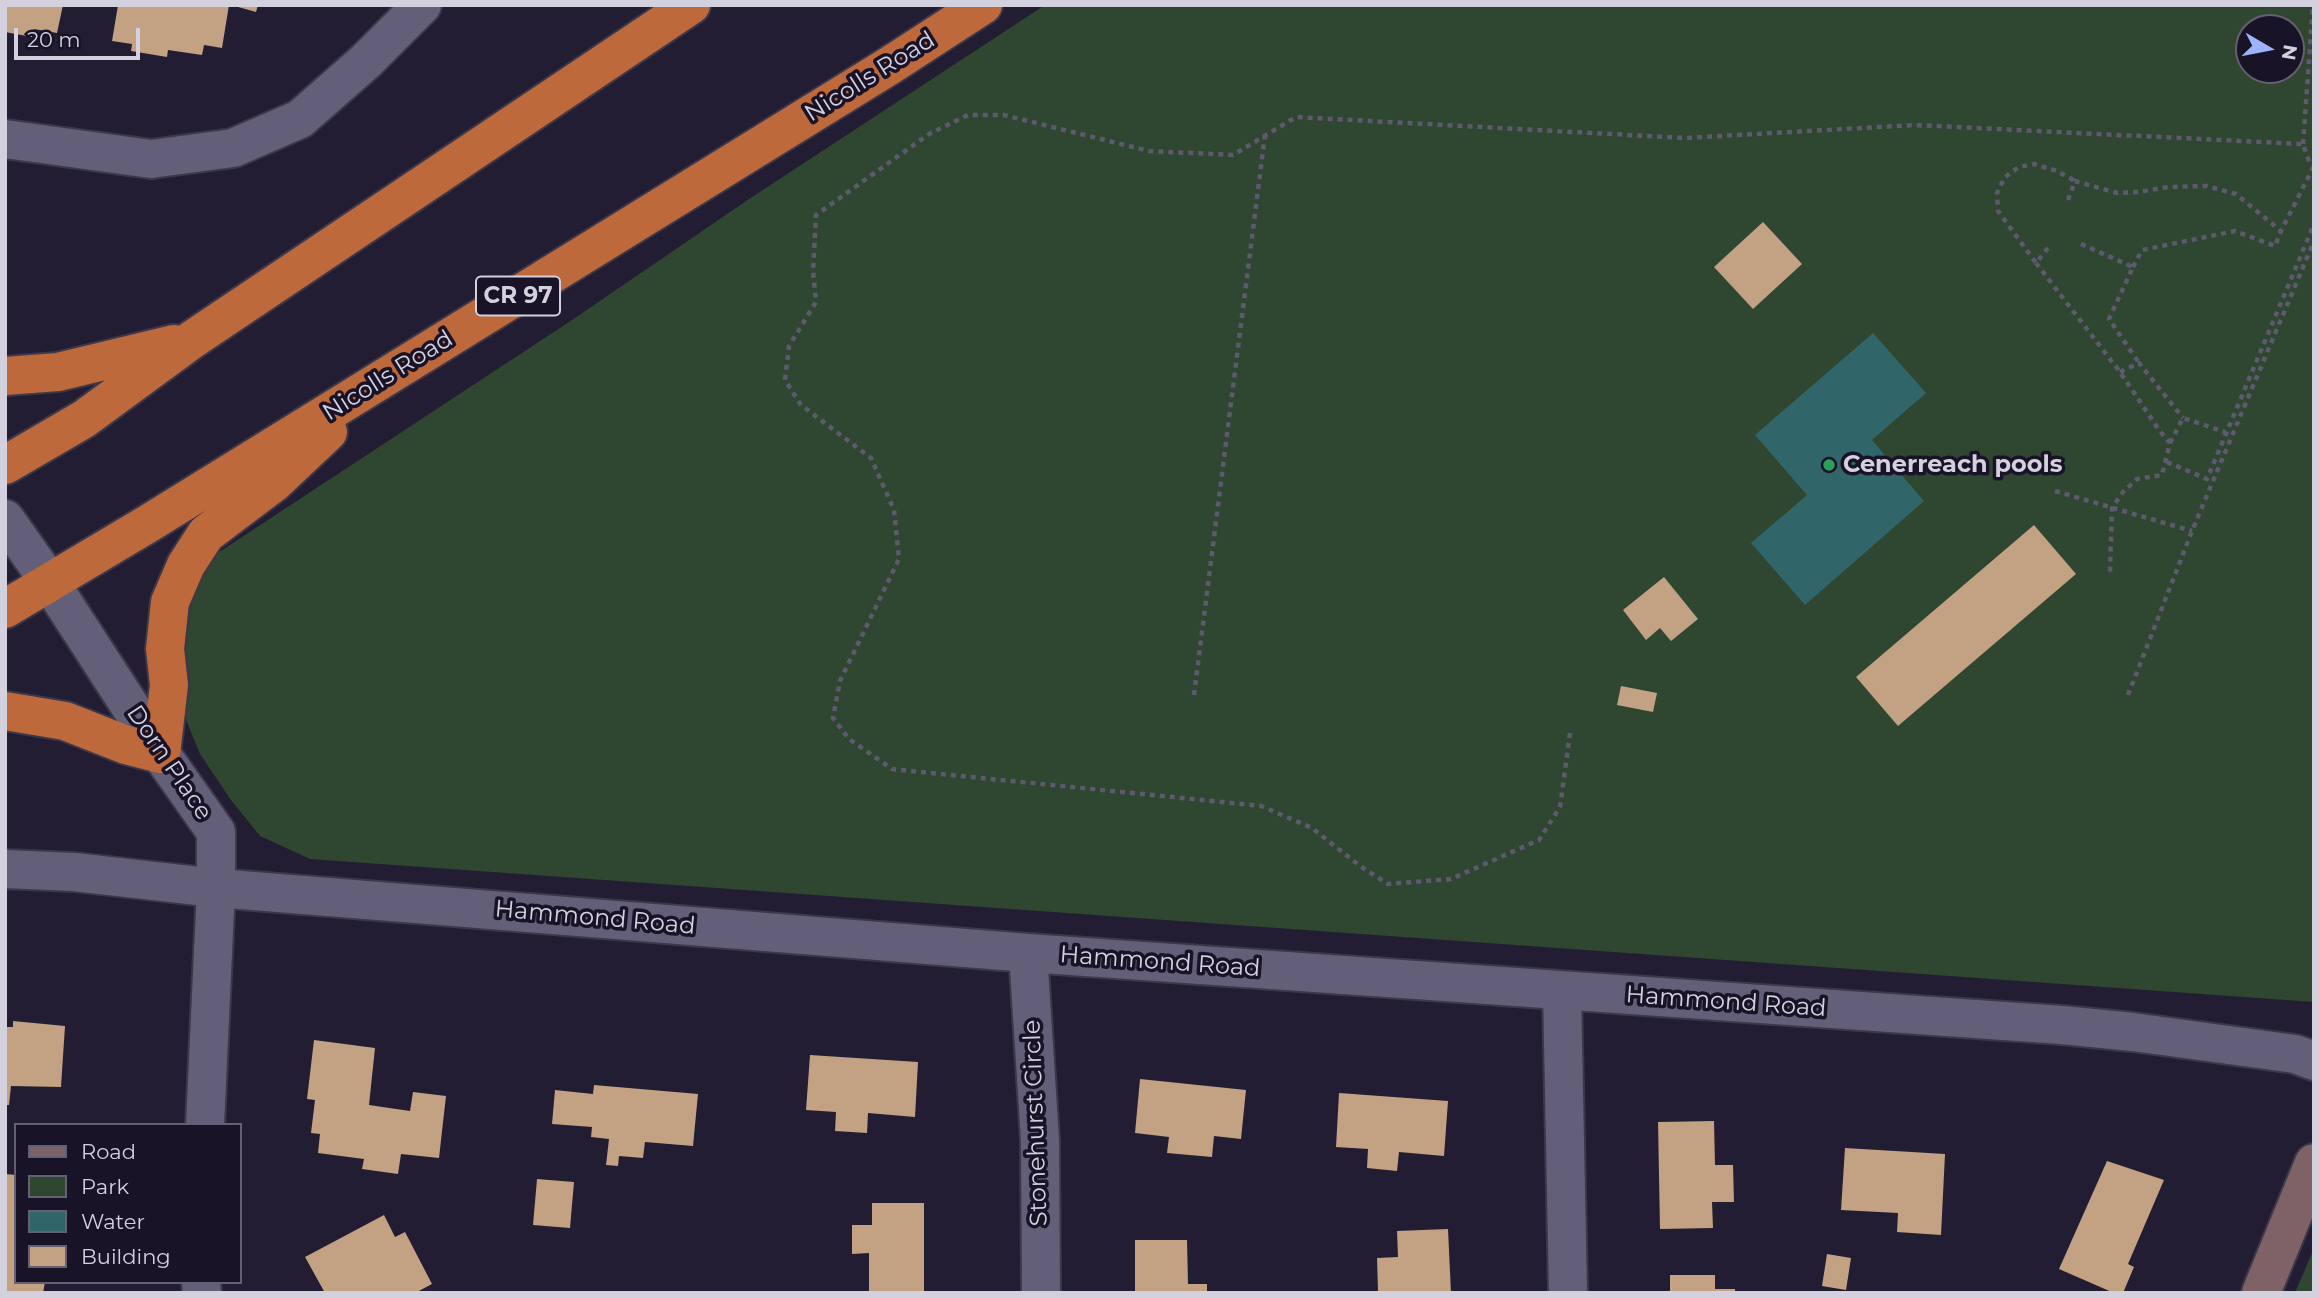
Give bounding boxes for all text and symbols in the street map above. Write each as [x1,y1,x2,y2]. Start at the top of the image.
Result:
scale bar [18,14,144,58]
north arrow [2235,14,2305,84]
street label: Nicolls Road [800,26,940,128]
text: 20 m [27,27,81,52]
text: N [2277,43,2302,62]
road number: CR 97 [476,276,560,316]
street label: Nicolls Road [318,325,458,427]
place label: Cenerreach pools [1843,451,2062,479]
marker: Cenerreach pools [1821,457,1837,473]
street label: Dorn Place [120,700,218,826]
street label: Hammond Road [494,895,696,941]
street label: Hammond Road [1059,941,1261,983]
street label: Hammond Road [1625,981,1827,1023]
street label: Stonehurst Circle [1018,1019,1054,1227]
legend [14,1123,242,1284]
text: Road [81,1139,136,1164]
text: Park [81,1174,129,1199]
text: Water [81,1209,145,1234]
text: Building [81,1244,171,1269]

